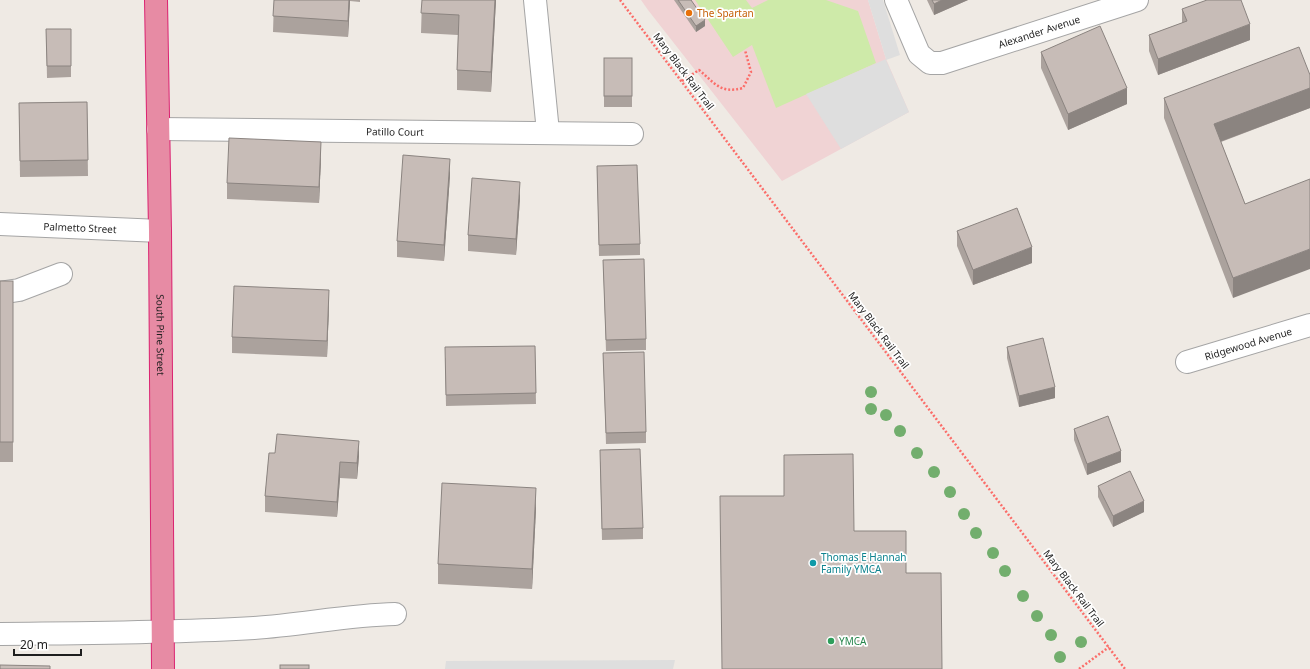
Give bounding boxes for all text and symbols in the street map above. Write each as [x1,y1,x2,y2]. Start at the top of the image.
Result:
place label: The Spartan [697,6,754,20]
marker: The Spartan [684,8,694,18]
street label: Alexander Avenue [996,12,1082,51]
street label: Mary Black Rail Trail [650,30,718,112]
street label: Patillo Court [366,124,424,139]
street label: Palmetto Street [43,219,117,236]
street label: Mary Black Rail Trail [845,289,913,371]
street label: South Pine Street [153,294,168,376]
street label: Ridgewood Avenue [1203,324,1294,363]
street label: Mary Black Rail Trail [1040,547,1108,629]
place label: Thomas E Hannah Family YMCA [821,550,906,576]
marker: Thomas E Hannah Family YMCA [808,558,818,568]
scale bar [14,631,81,657]
place label: YMCA [839,634,867,648]
text: 20 m [20,636,48,653]
marker: YMCA [826,636,836,646]

